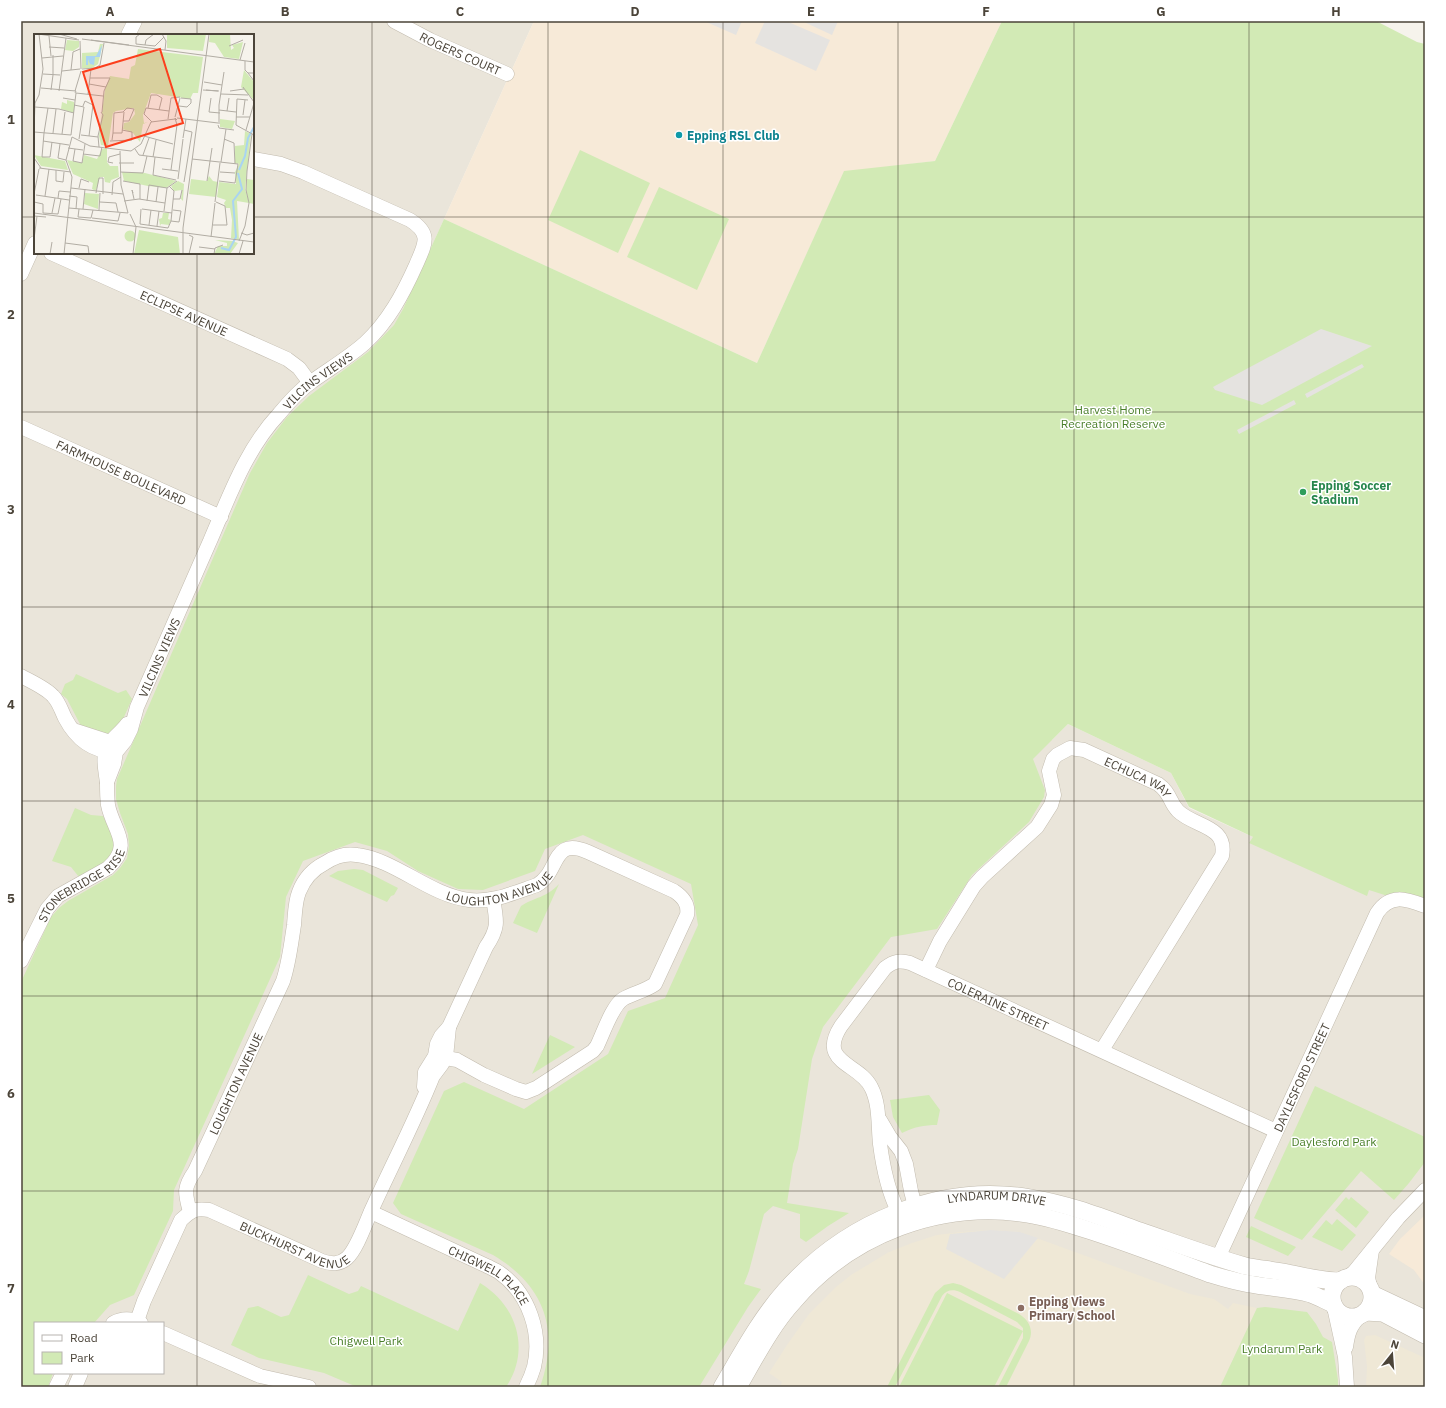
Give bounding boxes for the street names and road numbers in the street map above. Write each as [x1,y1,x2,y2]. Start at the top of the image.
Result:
street label: ROGERS COURT [417,29,503,78]
street label: ECLIPSE AVENUE [138,287,230,339]
street label: VILCINS VIEWS [279,348,355,412]
street label: FARMHOUSE BOULEVARD [54,436,189,508]
street label: VILCINS VIEWS [135,616,183,699]
street label: ECHUCA WAY [1102,753,1175,800]
street label: STONEBRIDGE RISE [34,847,128,924]
street label: LOUGHTON AVENUE [444,868,555,908]
street label: COLERAINE STREET [945,974,1051,1033]
street label: DAYLESFORD STREET [1270,1020,1333,1134]
street label: LOUGHTON AVENUE [205,1030,266,1137]
street label: LYNDARUM DRIVE [946,1187,1048,1208]
street label: BUCKHURST AVENUE [238,1218,353,1271]
street label: CHIGWELL PLACE [446,1242,533,1308]

